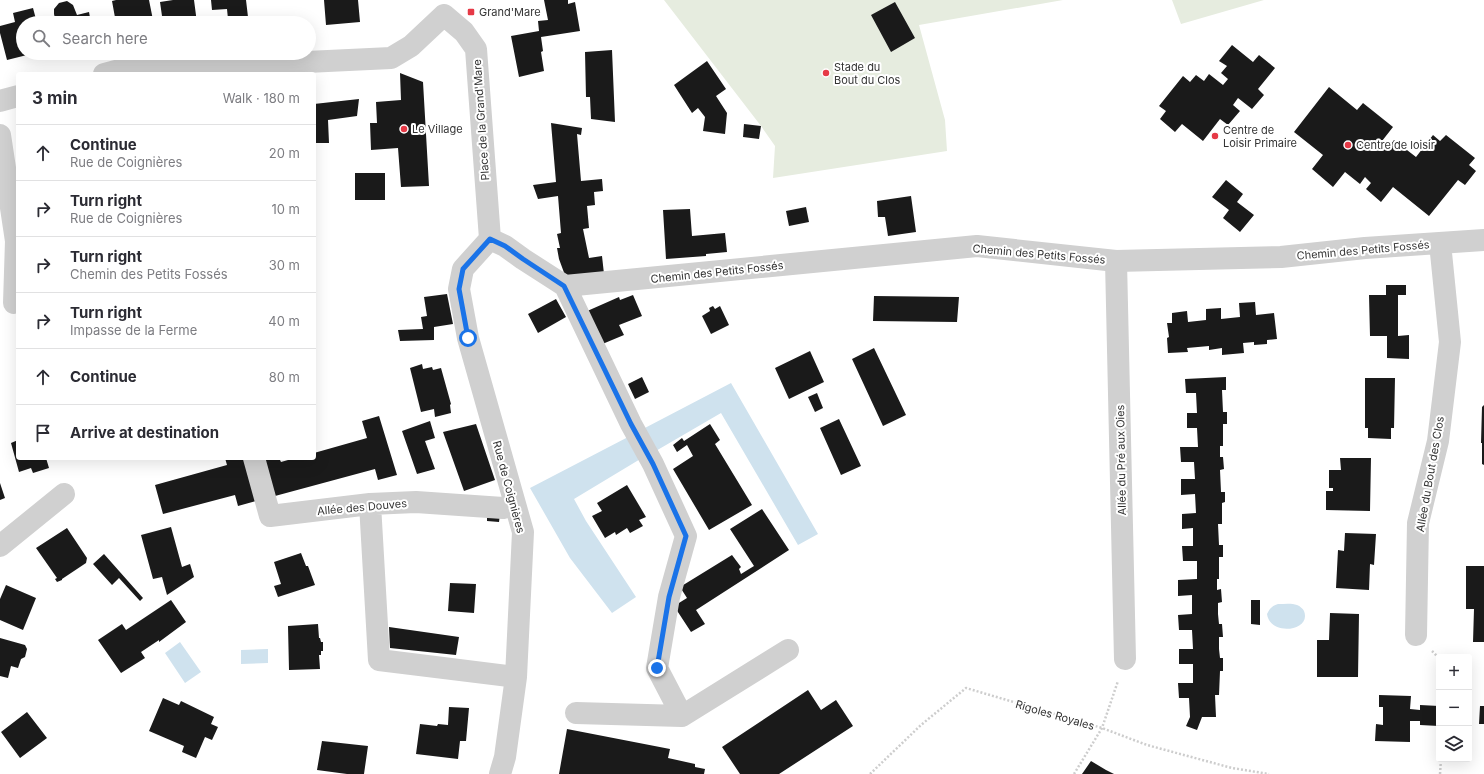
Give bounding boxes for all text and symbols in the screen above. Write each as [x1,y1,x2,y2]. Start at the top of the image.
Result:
place label: Grand'Mare [479,5,541,19]
marker: Grand'Mare [466,7,476,17]
search box [16,16,316,60]
icon: search [30,27,52,49]
text: Search here [62,29,148,48]
street label: Place de la Grand'Mare [470,59,492,181]
place label: Stade du Bout du Clos [834,60,901,87]
marker: Stade du Bout du Clos [821,68,831,78]
text: 3 min [32,88,78,108]
text: Walk · 180 m [223,90,300,106]
place label: Le Village [412,122,463,136]
place label: Centre de Loisir Primaire [1223,123,1297,150]
marker: Le Village [399,124,409,134]
marker: Centre de Loisir Primaire [1210,131,1220,141]
text: Continue [70,135,137,154]
place label: Centre de loisir [1356,138,1435,152]
marker: Centre de loisir [1343,140,1353,150]
icon: ahead [32,142,54,164]
text: 20 m [269,145,300,161]
text: Rue de Coignières [70,154,182,170]
text: Turn right [70,191,142,210]
icon: right [32,198,54,220]
text: 10 m [271,201,300,217]
text: Rue de Coignières [70,210,182,226]
street label: Chemin des Petits Fossés [1296,237,1430,263]
street label: Chemin des Petits Fossés [972,241,1106,267]
text: Turn right [70,247,142,266]
icon: right [32,254,54,276]
text: 30 m [269,257,300,273]
street label: Chemin des Petits Fossés [650,258,784,286]
text: Chemin des Petits Fossés [70,266,228,282]
text: Turn right [70,303,142,322]
icon: right [32,310,54,332]
text: 40 m [268,313,300,329]
text: Impasse de la Ferme [70,322,197,338]
route start [459,329,477,347]
icon: ahead [32,366,54,388]
text: Continue [70,367,137,386]
text: 80 m [269,369,300,385]
street label: Allée du Pré aux Oies [1113,404,1129,515]
street label: Allée du Bout des Clos [1413,415,1447,533]
icon: arrive [32,422,54,444]
text: Arrive at destination [70,423,219,442]
street label: Rue de Coignières [490,439,528,535]
street label: Allée des Douves [316,496,408,518]
map controls [1436,654,1472,762]
button: + [1436,654,1472,690]
route end [648,659,666,677]
button: − [1436,690,1472,726]
street label: Rigoles Royales [1014,697,1096,733]
button: layers [1436,726,1472,762]

